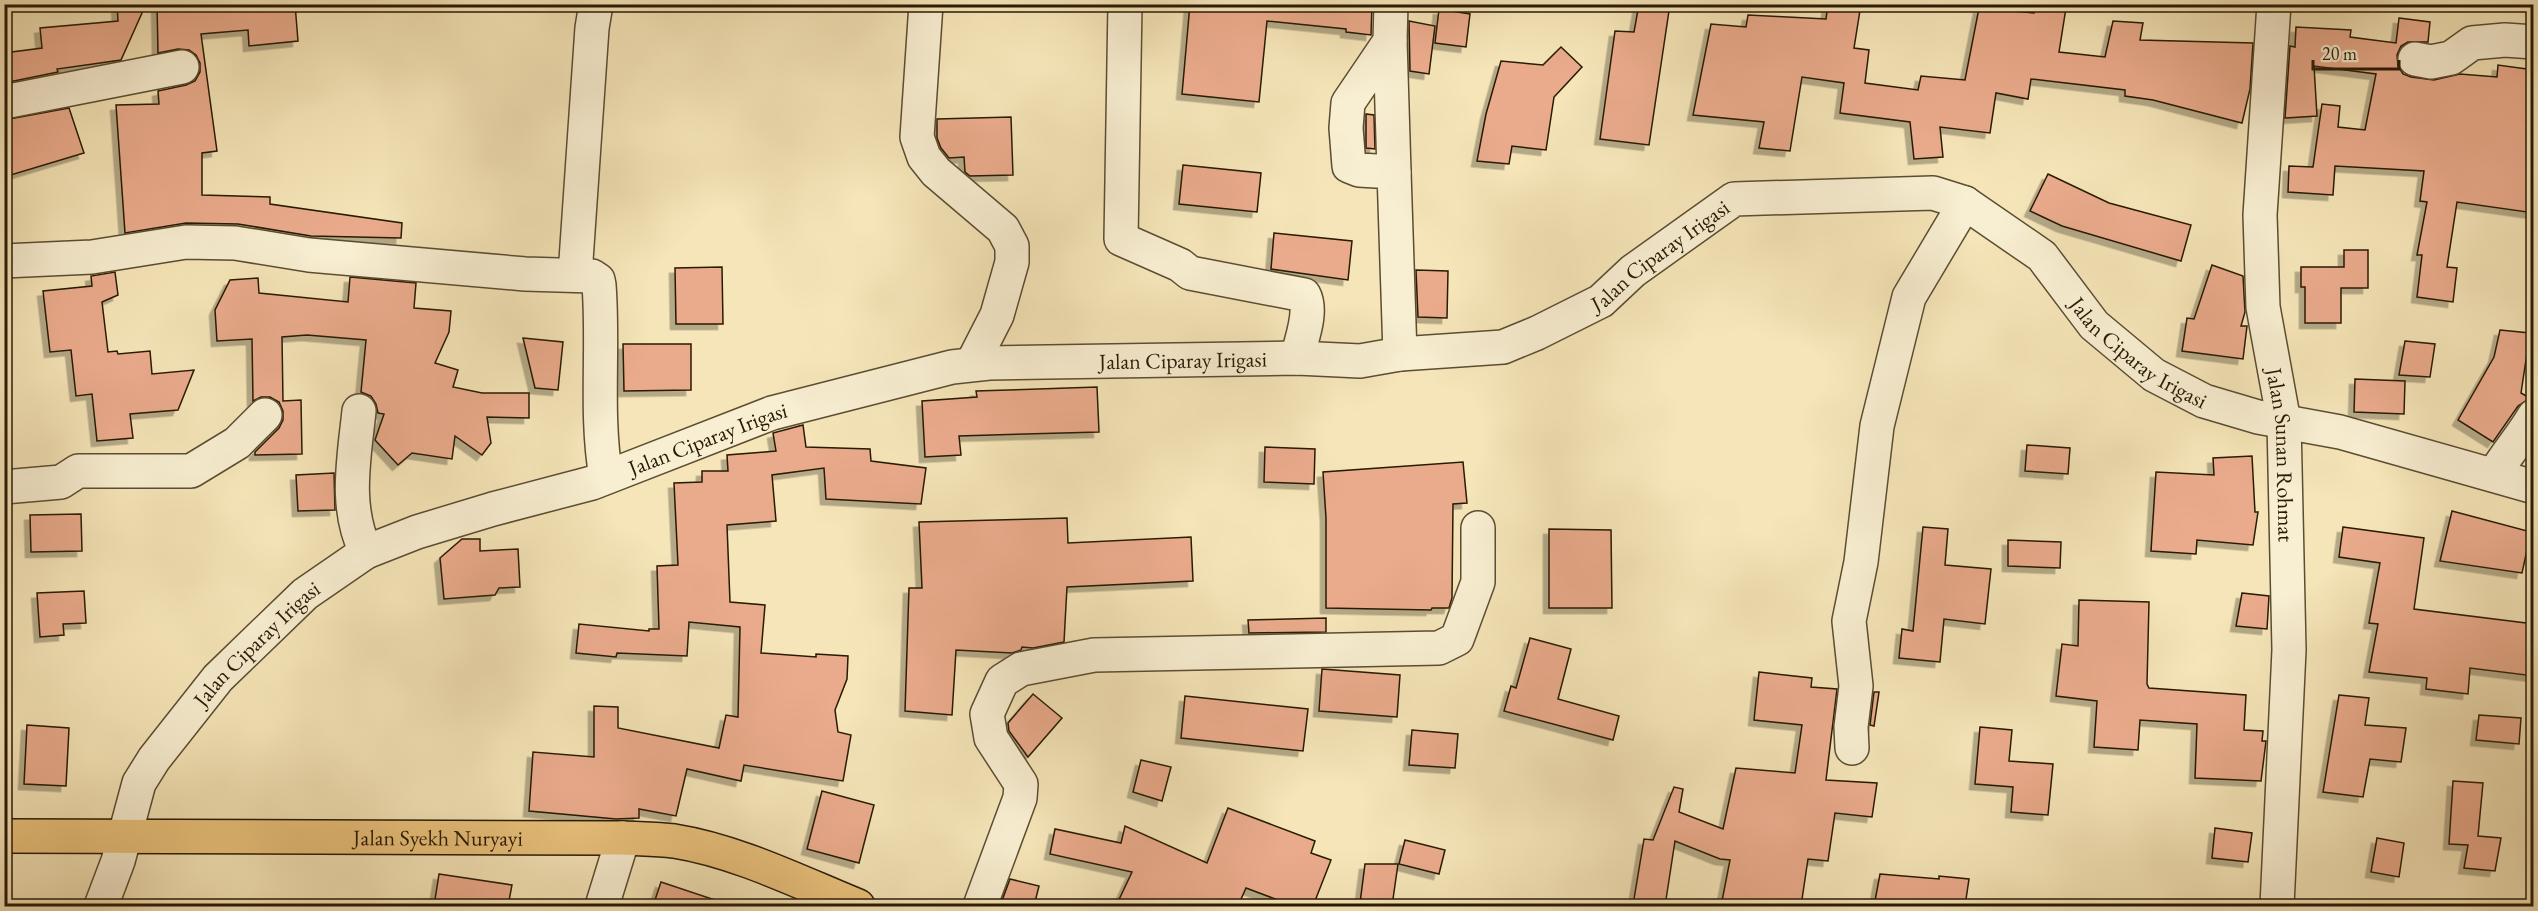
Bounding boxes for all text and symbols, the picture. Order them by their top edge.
scale bar [2313,33,2398,71]
text: 20 m [2322,42,2357,65]
street label: Jalan Ciparay Irigasi [1584,193,1735,320]
street label: Jalan Ciparay Irigasi [2062,290,2212,415]
street label: Jalan Ciparay Irigasi [1097,344,1267,376]
street label: Jalan Sunan Rohmat [2259,363,2301,542]
street label: Jalan Ciparay Irigasi [622,396,790,483]
street label: Jalan Ciparay Irigasi [186,574,326,714]
street label: Jalan Syekh Nuryayi [351,823,523,853]

